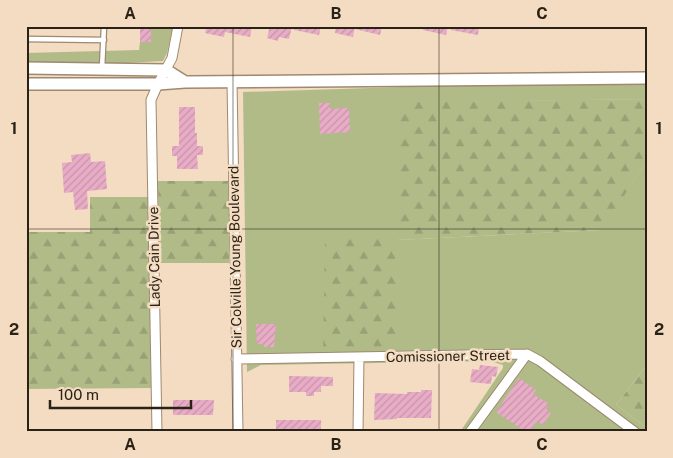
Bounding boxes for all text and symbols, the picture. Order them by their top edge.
text: A [124,4,136,23]
text: B [331,4,342,23]
text: C [536,4,548,23]
text: 1 [11,119,17,138]
text: 1 [656,119,662,138]
street label: Sir Colville Young Boulevard [225,166,245,348]
street label: Lady Cain Drive [145,206,163,307]
text: 2 [9,320,19,339]
text: 2 [654,320,664,339]
street label: Comissioner Street [386,347,510,365]
scale bar [50,378,191,410]
text: 100 m [58,386,99,403]
text: A [124,435,136,454]
text: B [331,435,342,454]
text: C [536,435,548,454]

